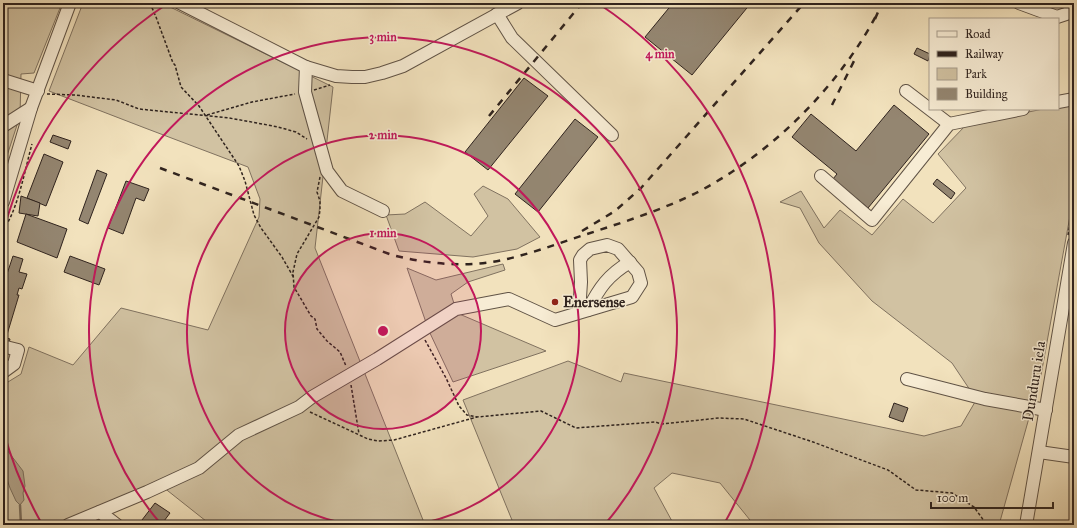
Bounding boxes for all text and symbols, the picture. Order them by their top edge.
legend [929,18,1059,110]
text: Road [965,27,991,41]
text: 3 min [369,30,397,45]
text: 4 min [645,47,675,62]
text: Railway [965,47,1004,61]
text: Park [965,67,987,81]
text: Building [965,87,1008,102]
text: 2 min [369,128,398,142]
text: 1 min [369,226,397,240]
place label: Enersense [563,293,626,311]
marker: Enersense [550,297,560,307]
centre of rings [376,324,390,338]
street label: Dunduru iela [1019,339,1049,422]
scale bar [931,484,1053,510]
text: 100 m [937,491,968,505]

